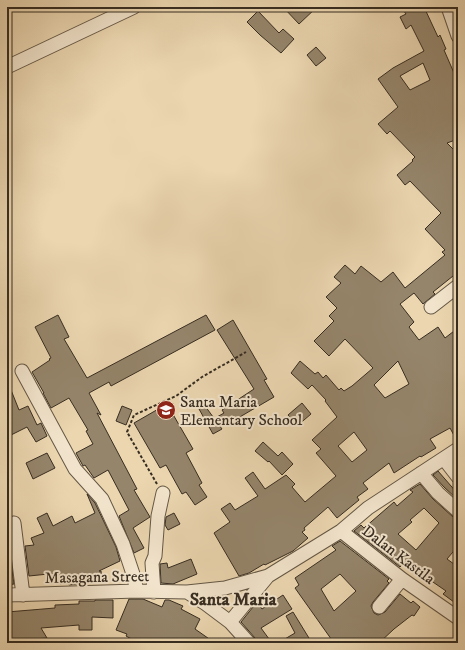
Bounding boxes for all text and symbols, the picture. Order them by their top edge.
place label: Santa Maria Elementary School [180,392,303,430]
school or university icon: Santa Maria Elementary School [155,399,177,421]
street label: Dalan Kastila [358,521,439,589]
street label: Masagana Street [45,566,149,588]
district label: Santa Maria [190,589,277,611]

